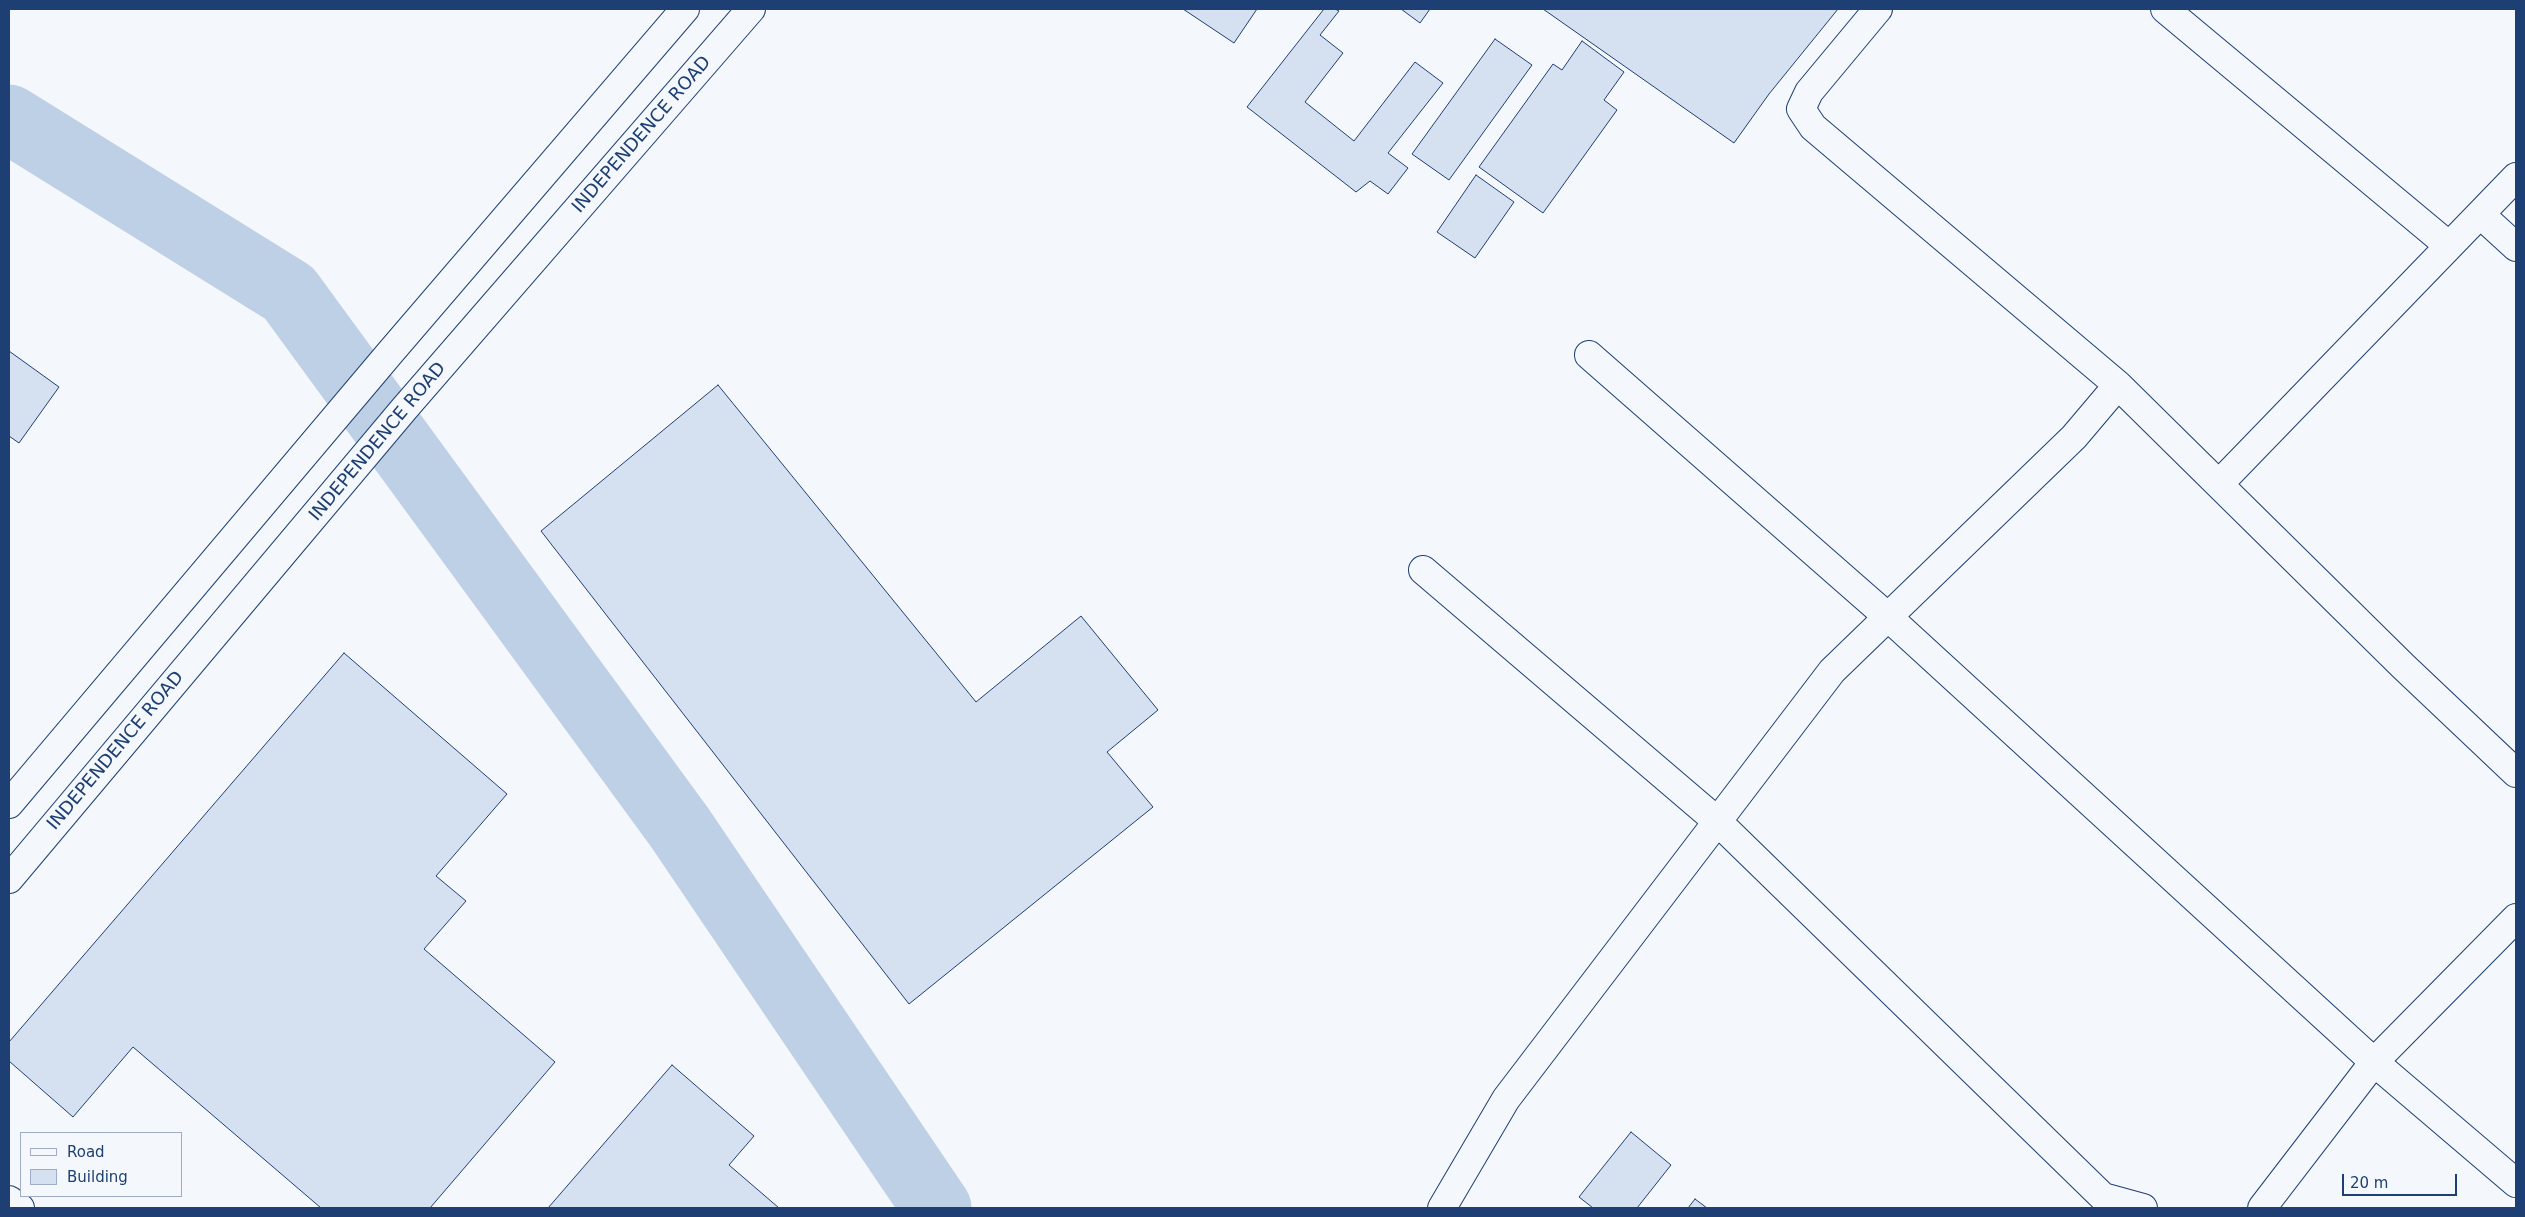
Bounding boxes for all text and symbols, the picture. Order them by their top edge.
street label: INDEPENDENCE ROAD [568,52,716,218]
street label: INDEPENDENCE ROAD [305,358,451,526]
street label: INDEPENDENCE ROAD [43,667,189,835]
legend [20,1132,182,1197]
text: Road [67,1143,105,1161]
scale bar [2345,1164,2460,1196]
text: Building [67,1168,128,1186]
text: 20 m [2350,1174,2388,1192]

